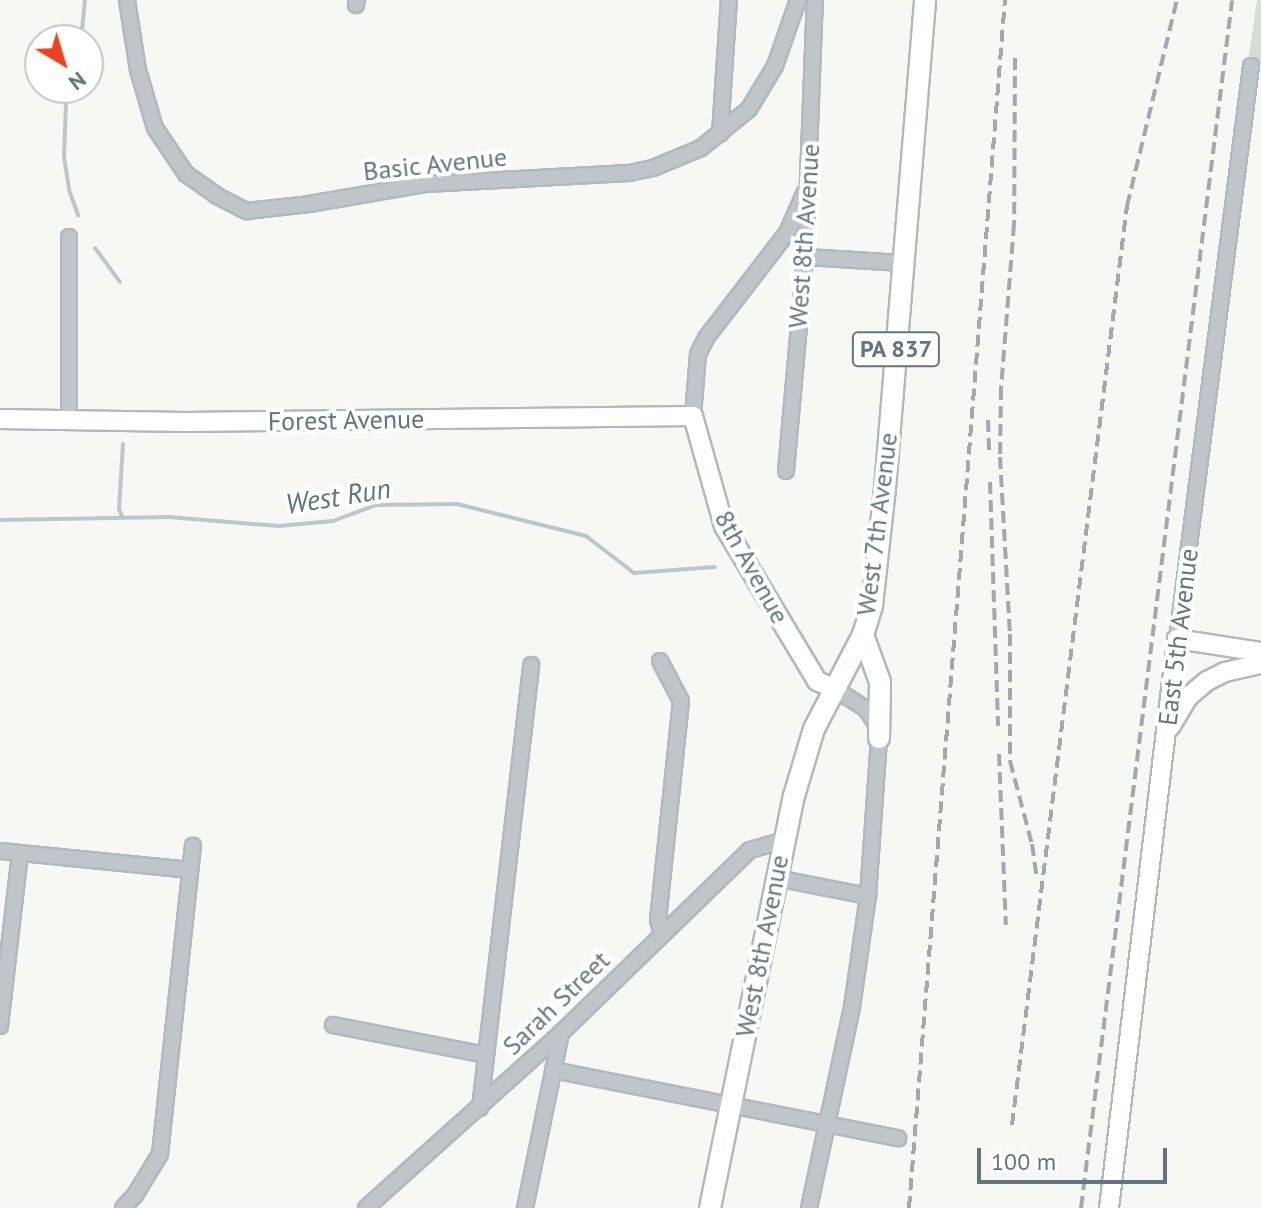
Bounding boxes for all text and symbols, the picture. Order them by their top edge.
north arrow [24,24,104,104]
text: N [63,66,92,97]
street label: Basic Avenue [361,141,509,187]
street label: West 8th Avenue [782,142,826,330]
road number: PA 837 [850,329,942,369]
street label: Forest Avenue [267,403,425,437]
street label: West 7th Avenue [850,430,904,618]
water label: West Run [283,471,393,521]
street label: 8th Avenue [708,505,796,629]
street label: East 5th Avenue [1152,546,1204,728]
street label: West 8th Avenue [729,852,795,1040]
street label: Sarah Street [496,945,616,1061]
scale bar [981,1132,1171,1182]
text: 100 m [991,1146,1056,1177]

